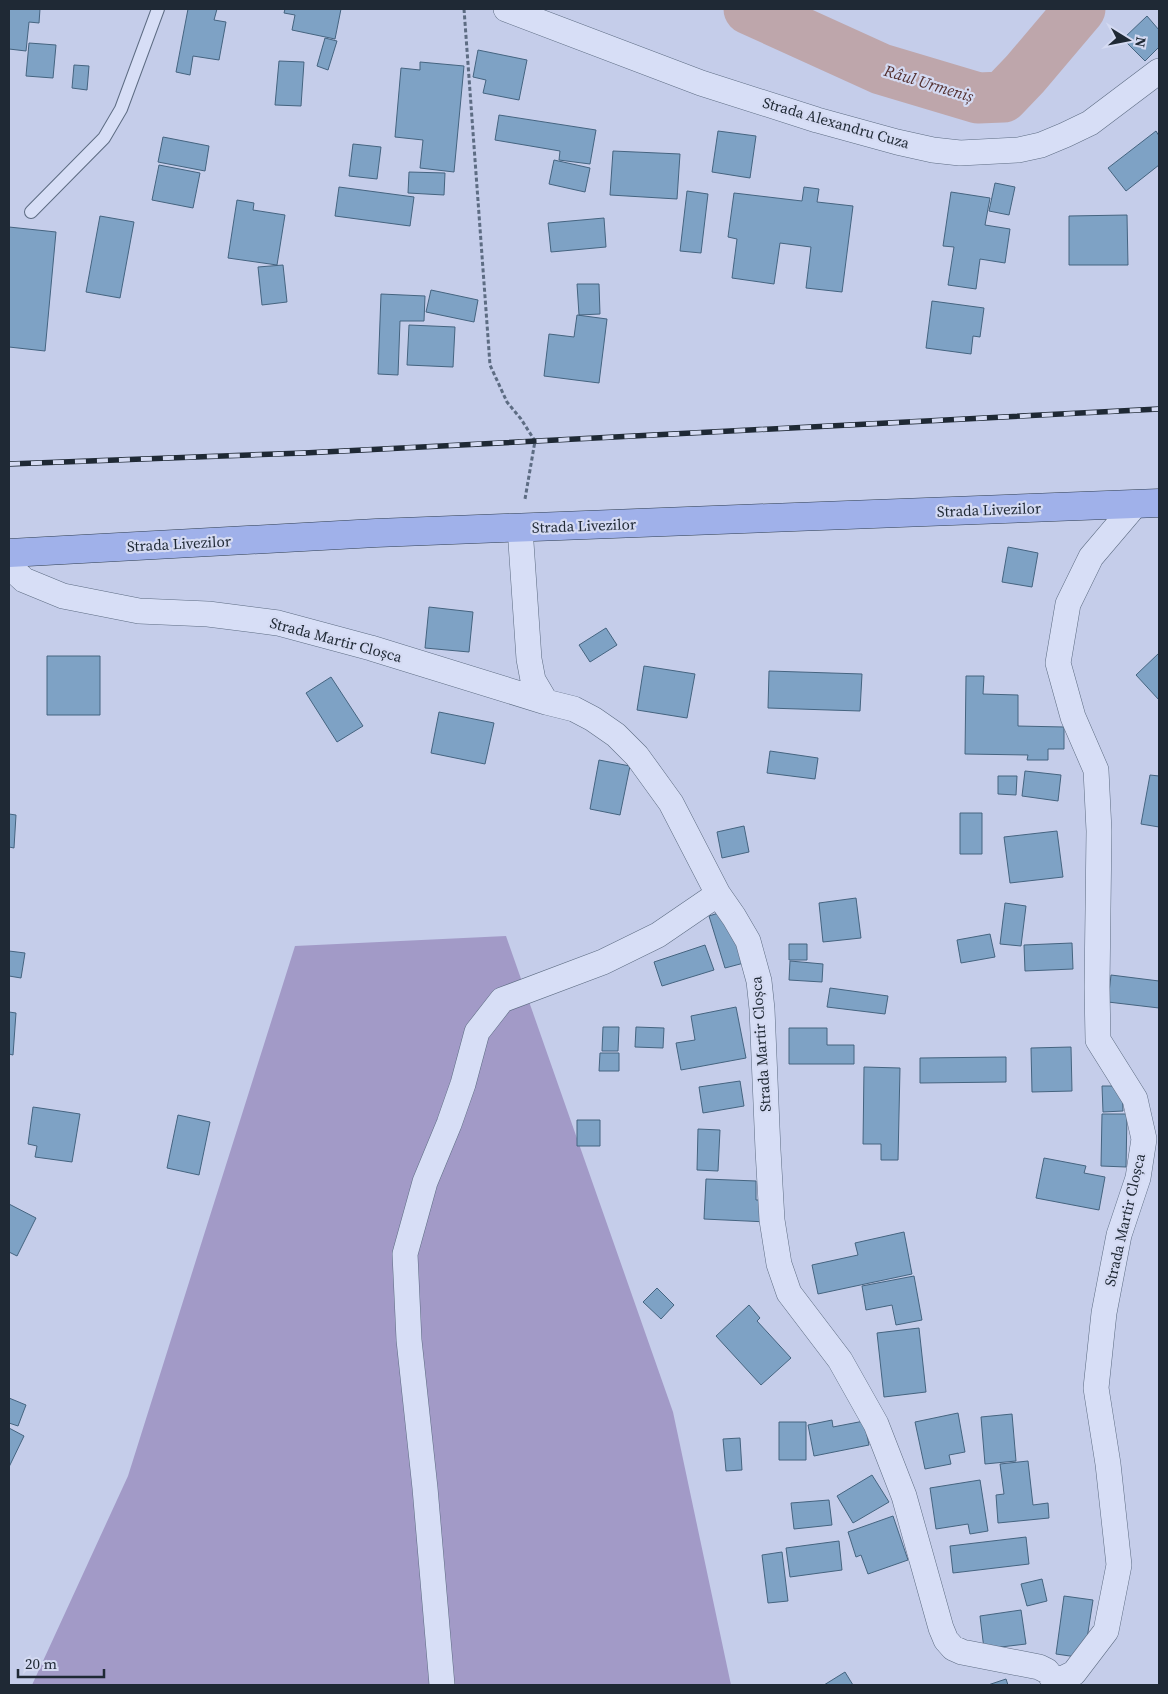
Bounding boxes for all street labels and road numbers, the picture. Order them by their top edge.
street label: Strada Alexandru Cuza [760,92,912,154]
street label: Strada Livezilor [937,497,1042,522]
street label: Strada Livezilor [532,513,637,538]
street label: Strada Livezilor [126,530,232,557]
street label: Strada Martir Cloșca [268,612,405,667]
street label: Strada Martir Cloșca [745,975,776,1113]
street label: Strada Martir Cloșca [1099,1151,1150,1288]

